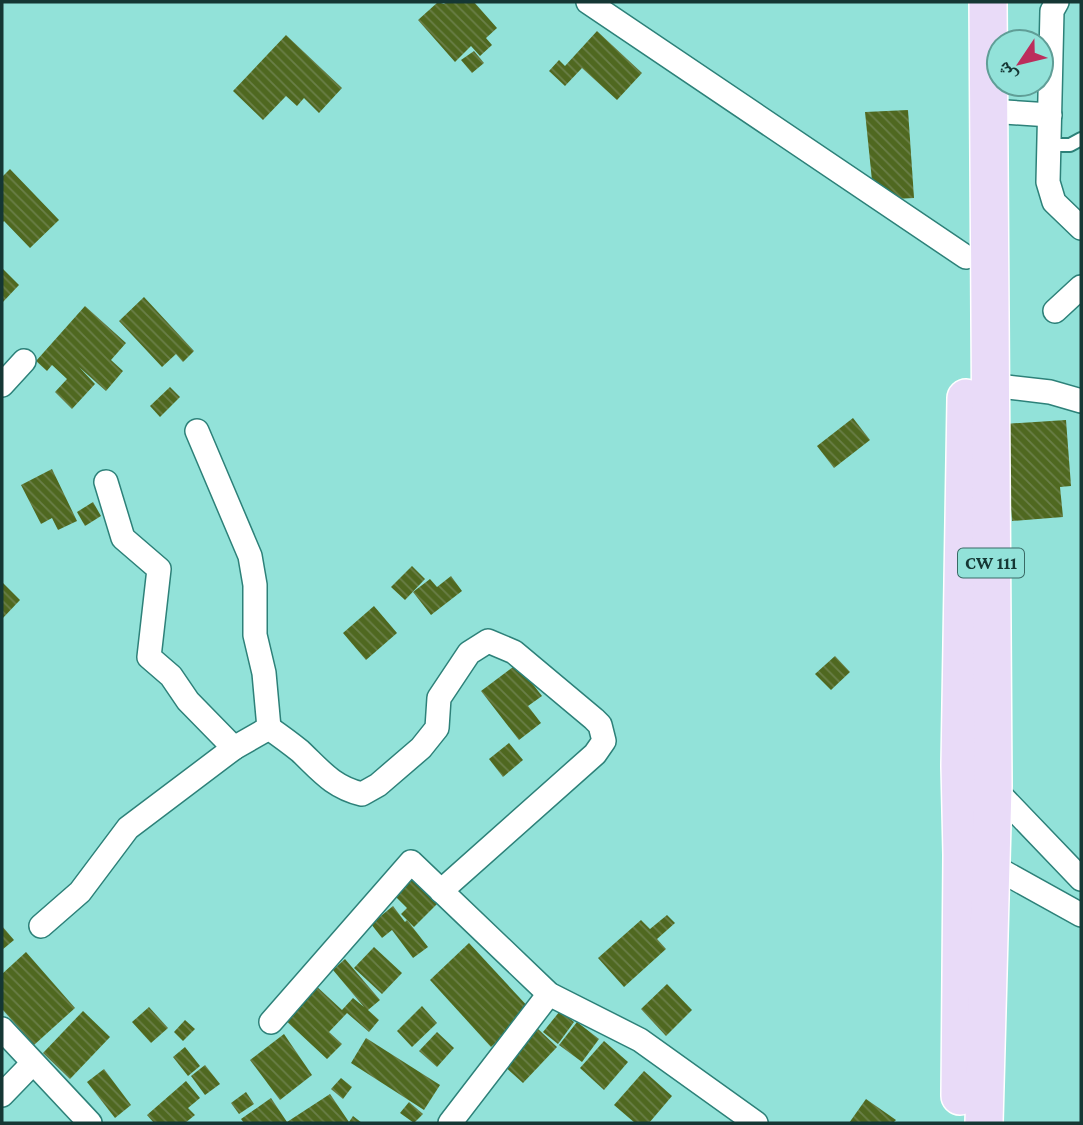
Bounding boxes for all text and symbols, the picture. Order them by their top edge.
north arrow [985,28,1055,98]
text: ش [992,58,1022,87]
road number: CW 111 [958,548,1024,578]

